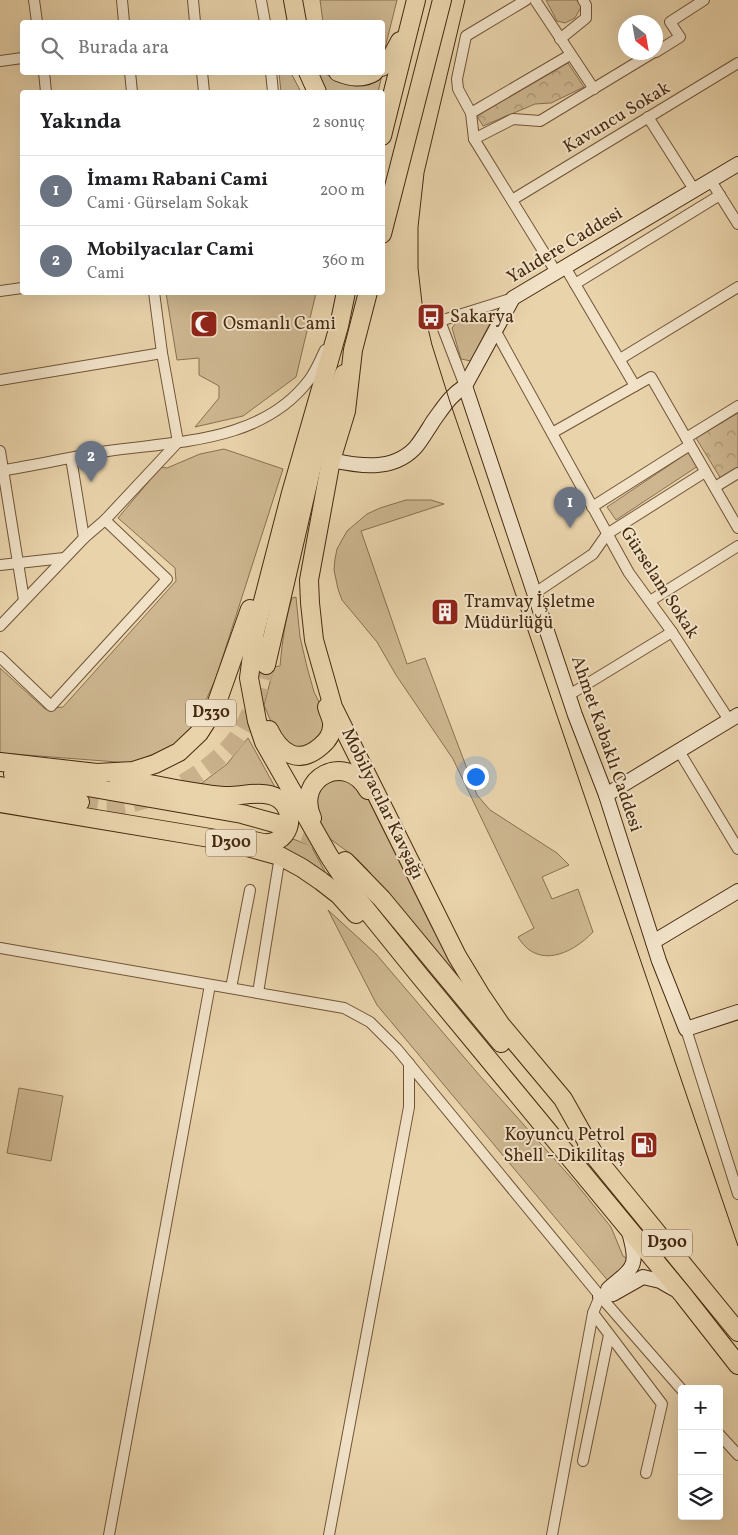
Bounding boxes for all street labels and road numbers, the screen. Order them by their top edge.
street label: Kavuncu Sokak [559,76,675,160]
street label: Yalıdere Caddesi [502,202,628,290]
street label: Gürselam Sokak [613,522,705,644]
street label: Ahmet Kabaklı Caddesi [564,653,648,835]
road number: D330 [186,700,236,726]
street label: Mobilyacılar Kavşağı [334,724,430,884]
road number: D300 [206,830,256,856]
road number: D300 [642,1230,692,1256]

